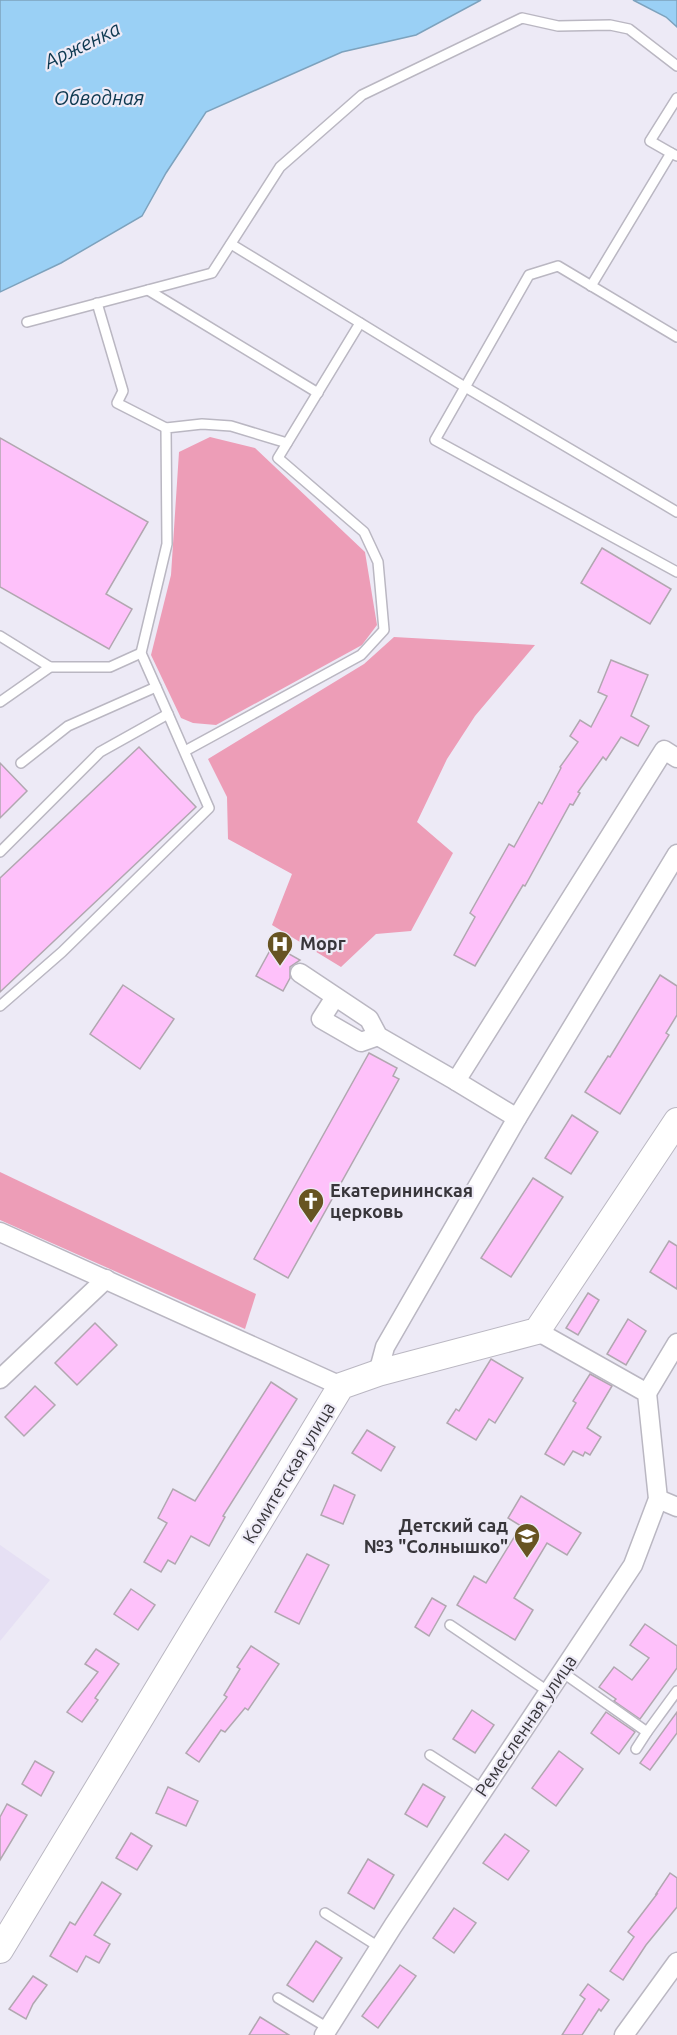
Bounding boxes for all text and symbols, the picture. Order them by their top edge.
water label: Арженка [39,16,124,73]
water label: Обводная [54,86,144,109]
hospital icon: Морг [265,929,295,967]
place label: Морг [300,933,346,953]
place label: Екатерининская церковь [330,1180,473,1221]
church icon: Екатерининская церковь [296,1186,326,1224]
street label: Комитетская улица [238,1398,338,1547]
place label: Детский сад №3 "Солнышко" [364,1515,508,1556]
school or university icon: Детский сад №3 "Солнышко" [512,1521,542,1559]
street label: Ремесленная улица [471,1651,580,1800]

